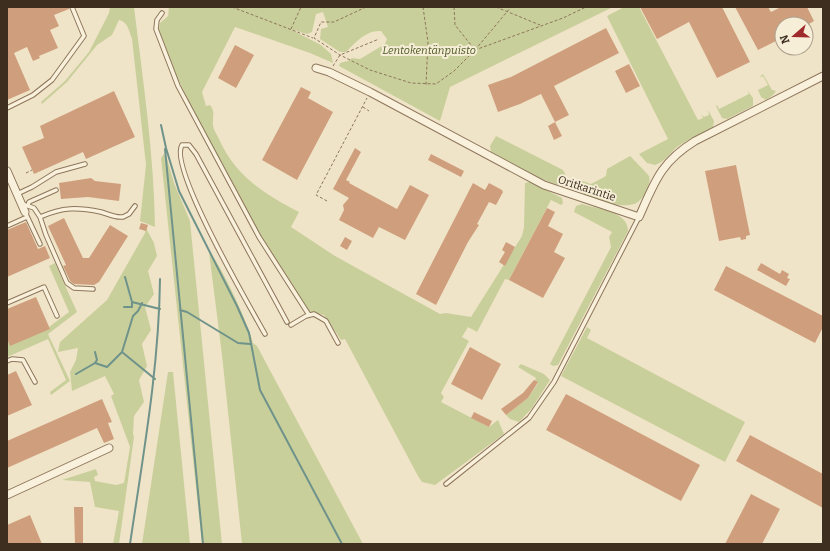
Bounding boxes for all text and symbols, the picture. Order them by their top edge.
north arrow [774,16,814,56]
text: N [777,33,793,45]
park label: Lentokentänpuisto [382,44,476,57]
street label: Oritkarintie [556,173,617,204]

